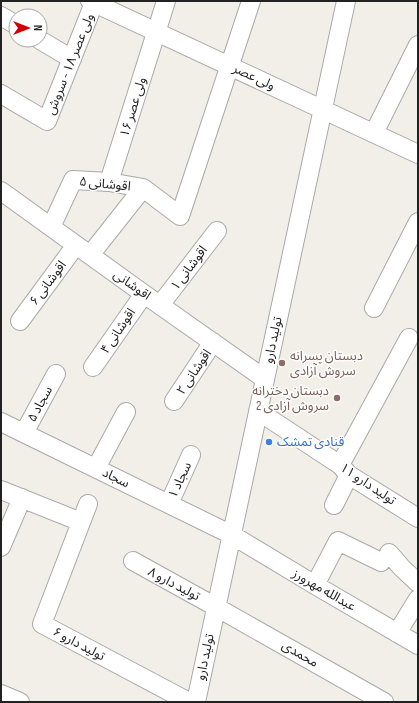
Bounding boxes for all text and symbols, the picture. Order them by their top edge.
north arrow [8,8,48,48]
street label: ولی عصر ۱۸ - سروش [42,11,98,117]
text: N [31,25,44,31]
street label: ولی عصر [229,60,278,94]
street label: ولی عصر ۱۶ [116,75,150,139]
street label: اقوشانی ۵ [79,173,131,195]
street label: اقوشانی ۱ [167,243,211,293]
street label: اقوشانی ۶ [26,258,70,308]
street label: اقوشانی [110,266,154,304]
street label: اقوشانی ۴ [97,305,139,357]
street label: تولید دارو [260,315,286,365]
street label: اقوشانی ۲ [173,346,215,398]
place label: دبستان پسرانه سروش آزادی [290,348,363,379]
marker: دبستان پسرانه سروش آزادی [277,358,287,368]
street label: سجاد ۵ [24,383,56,425]
place label: دبستان دخترانه سروش آزادی 2 [252,383,329,414]
marker: دبستان دخترانه سروش آزادی 2 [332,393,342,403]
place label: قنادی تمشک [277,434,345,450]
marker: قنادی تمشک [264,437,274,447]
street label: سجاد ۱ [165,459,195,501]
street label: تولید دارو ۱۱ [337,459,399,509]
street label: سجاد [100,465,132,491]
street label: تولید دارو ۸ [145,564,203,604]
street label: عبدالله مهرورز [289,565,359,615]
street label: تولید دارو ۶ [50,624,108,664]
street label: تولید دارو [192,632,218,682]
street label: محمدی [279,637,321,671]

